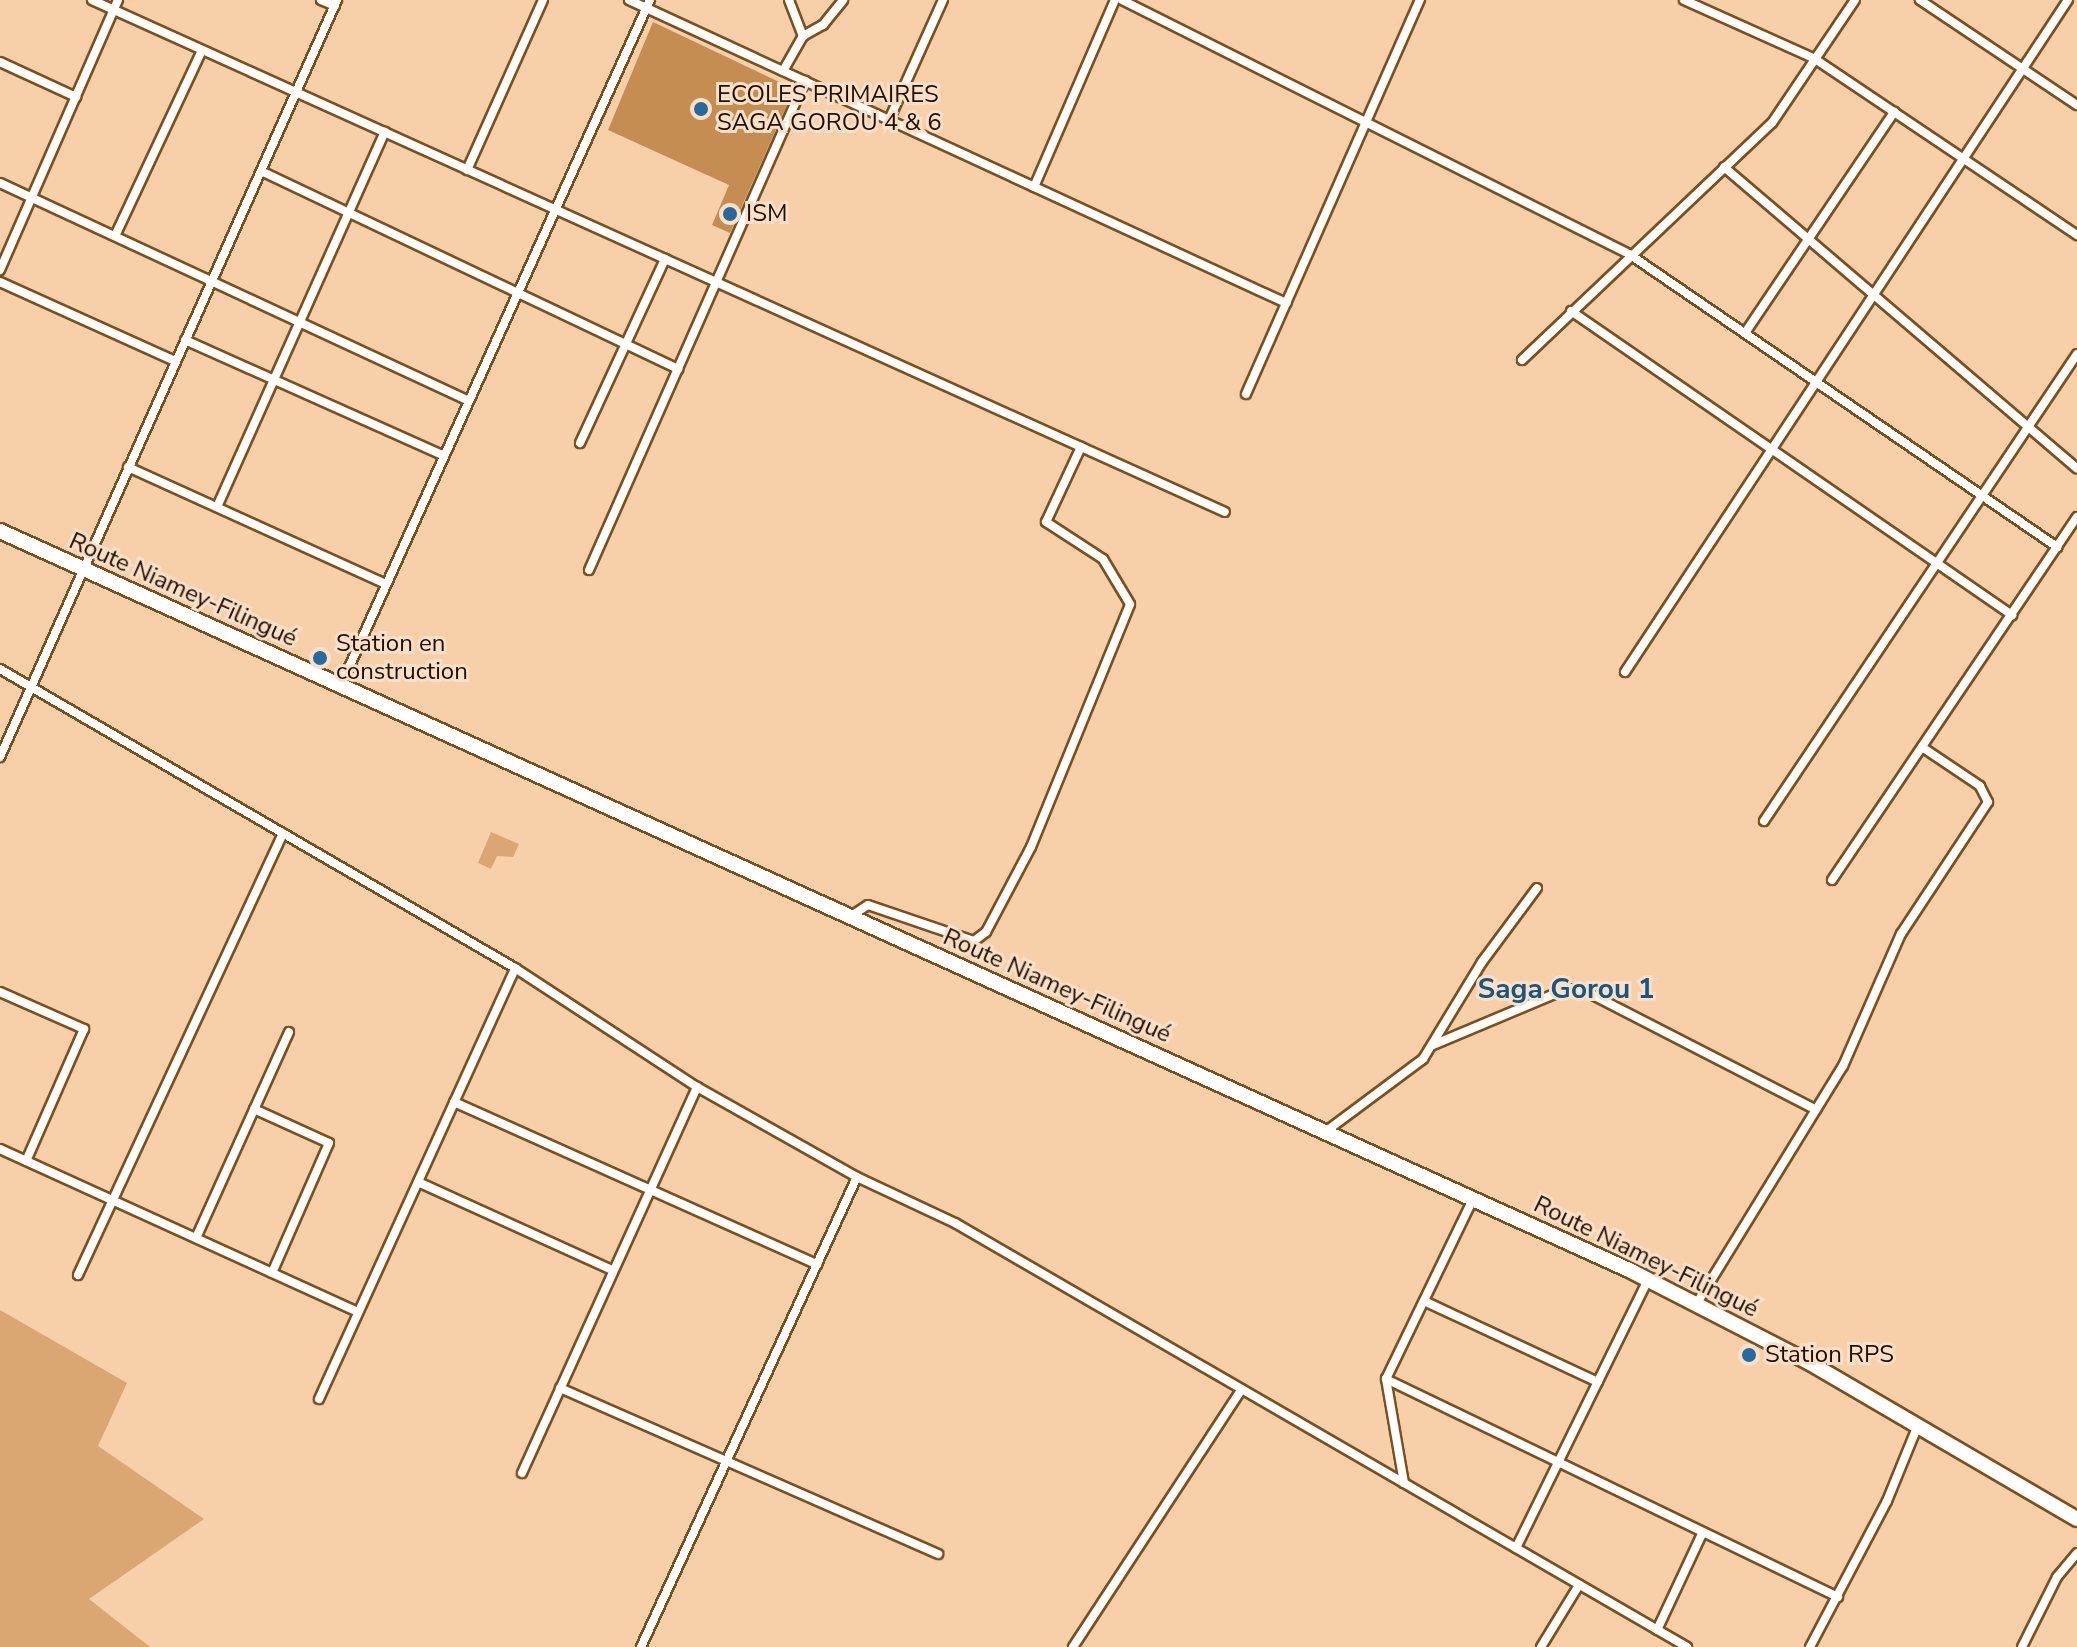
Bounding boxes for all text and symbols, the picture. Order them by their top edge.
place label: ECOLES PRIMAIRES SAGA GOROU 4 & 6 [717,81,942,137]
marker: ECOLES PRIMAIRES SAGA GOROU 4 & 6 [692,100,710,118]
place label: ISM [746,200,787,228]
marker: ISM [721,205,739,223]
street label: Route Niamey-Filingué [65,527,301,653]
place label: Station en construction [336,630,468,686]
marker: Station en construction [311,649,329,667]
street label: Route Niamey-Filingué [939,923,1175,1049]
district label: Saga Gorou 1 [1478,972,1654,1006]
street label: Route Niamey-Filingué [1529,1190,1763,1324]
place label: Station RPS [1765,1341,1894,1369]
marker: Station RPS [1740,1346,1758,1364]

